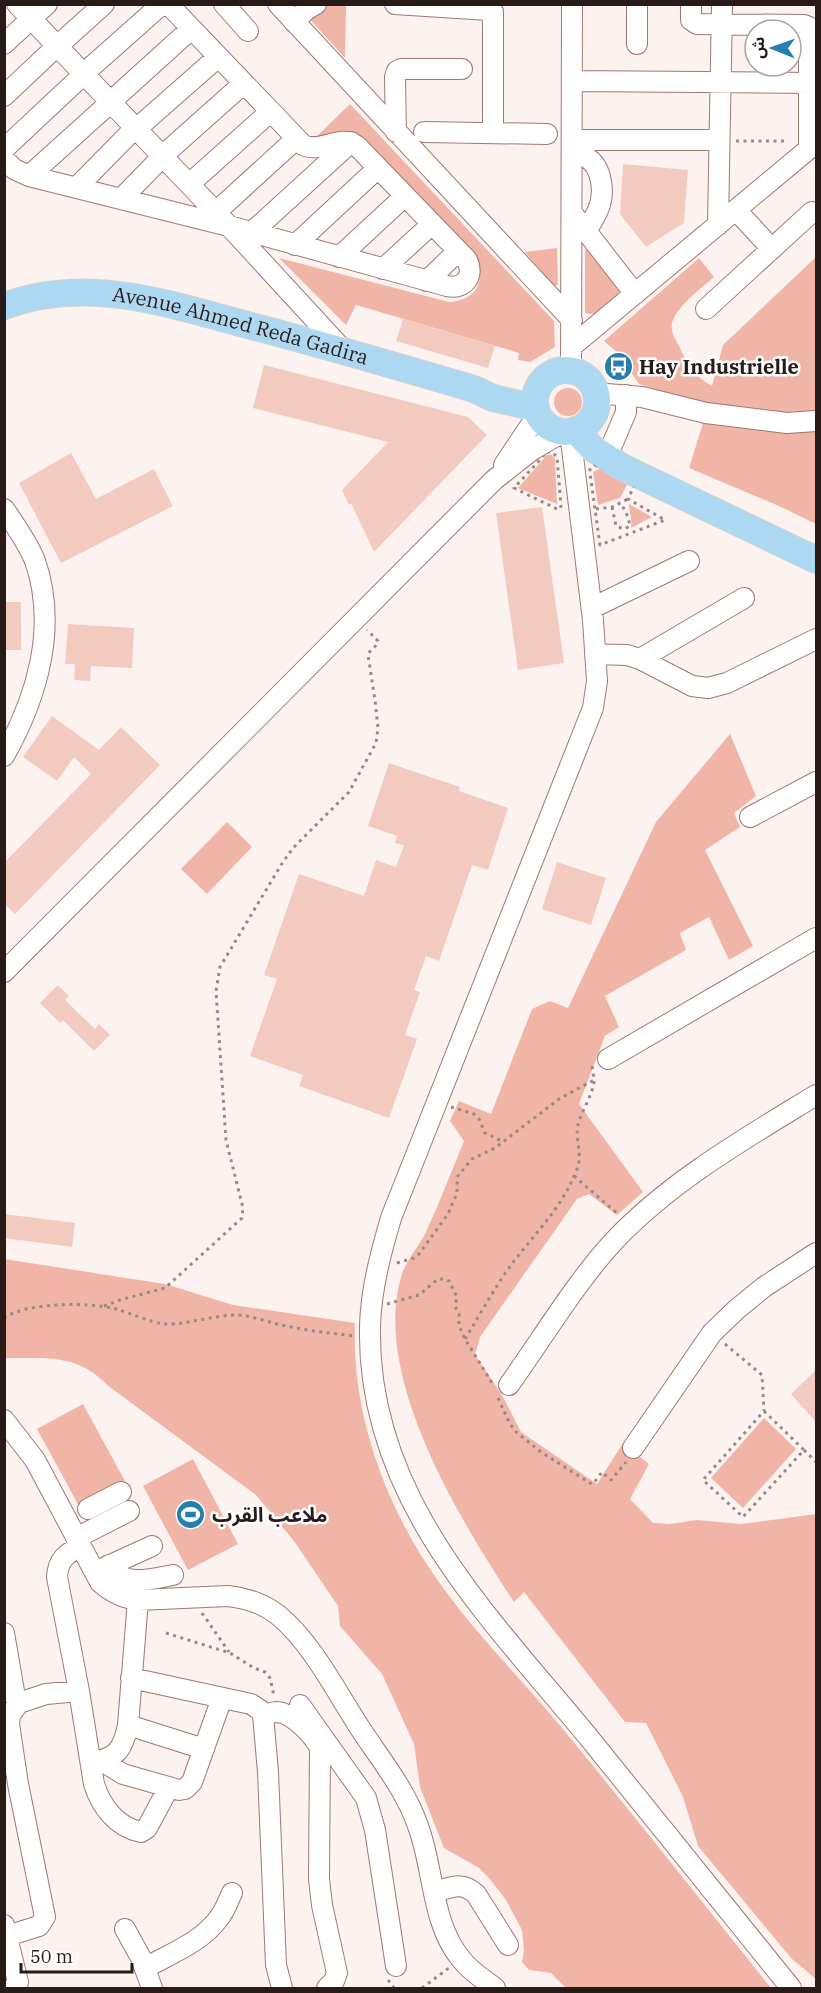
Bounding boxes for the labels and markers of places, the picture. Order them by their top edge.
bus stop icon: Hay Industrielle [602,351,634,383]
place label: Hay Industrielle [639,353,799,380]
sports icon: ملاعب القرب [175,1499,207,1531]
place label: ملاعب القرب [212,1501,327,1528]

